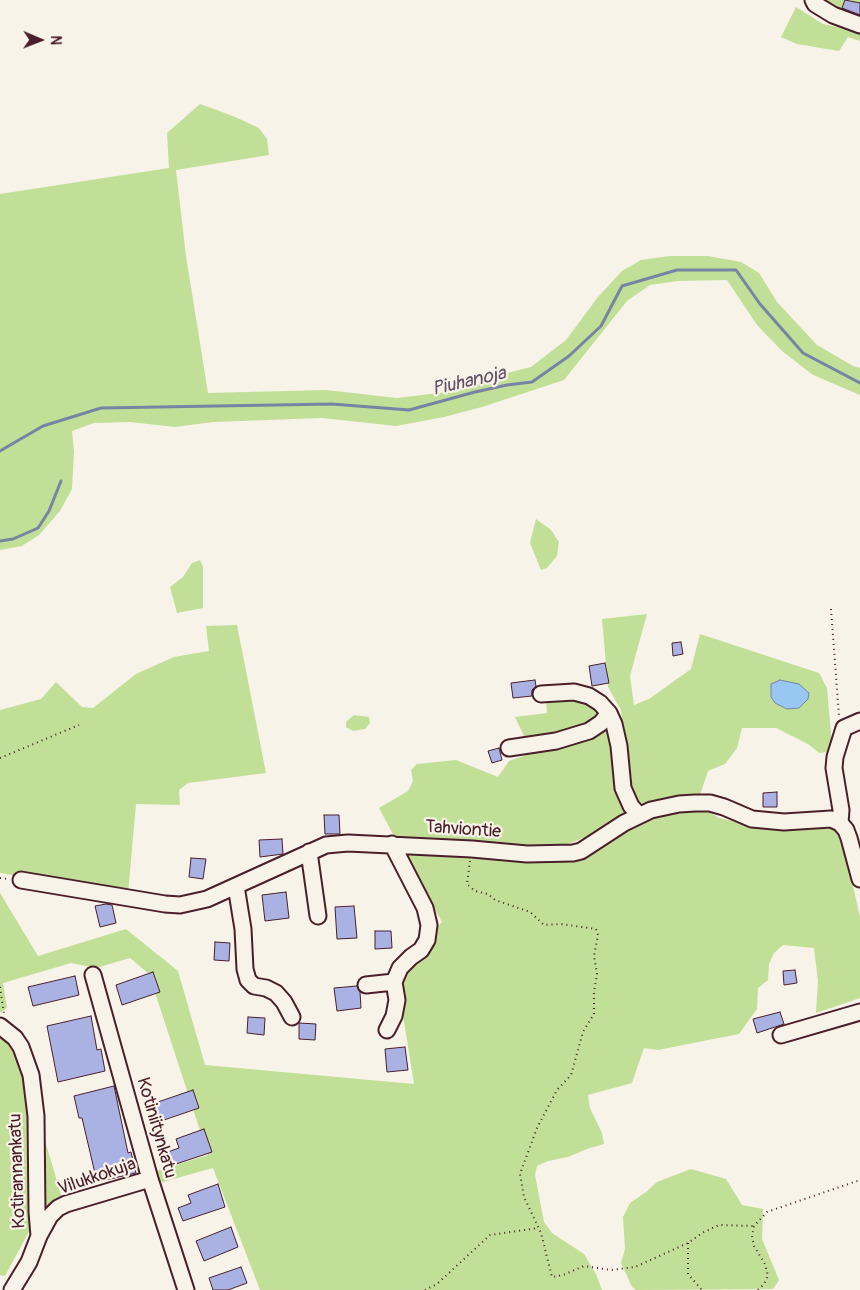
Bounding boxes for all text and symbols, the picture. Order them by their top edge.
north arrow [15,15,65,65]
text: N [47,35,64,45]
water label: Piuhanoja [430,362,508,402]
street label: Tahviontie [424,817,502,843]
street label: Kotiniitynkatu [131,1075,181,1181]
street label: Kotirannankatu [5,1113,31,1229]
street label: Vilukkokuja [55,1154,139,1200]

